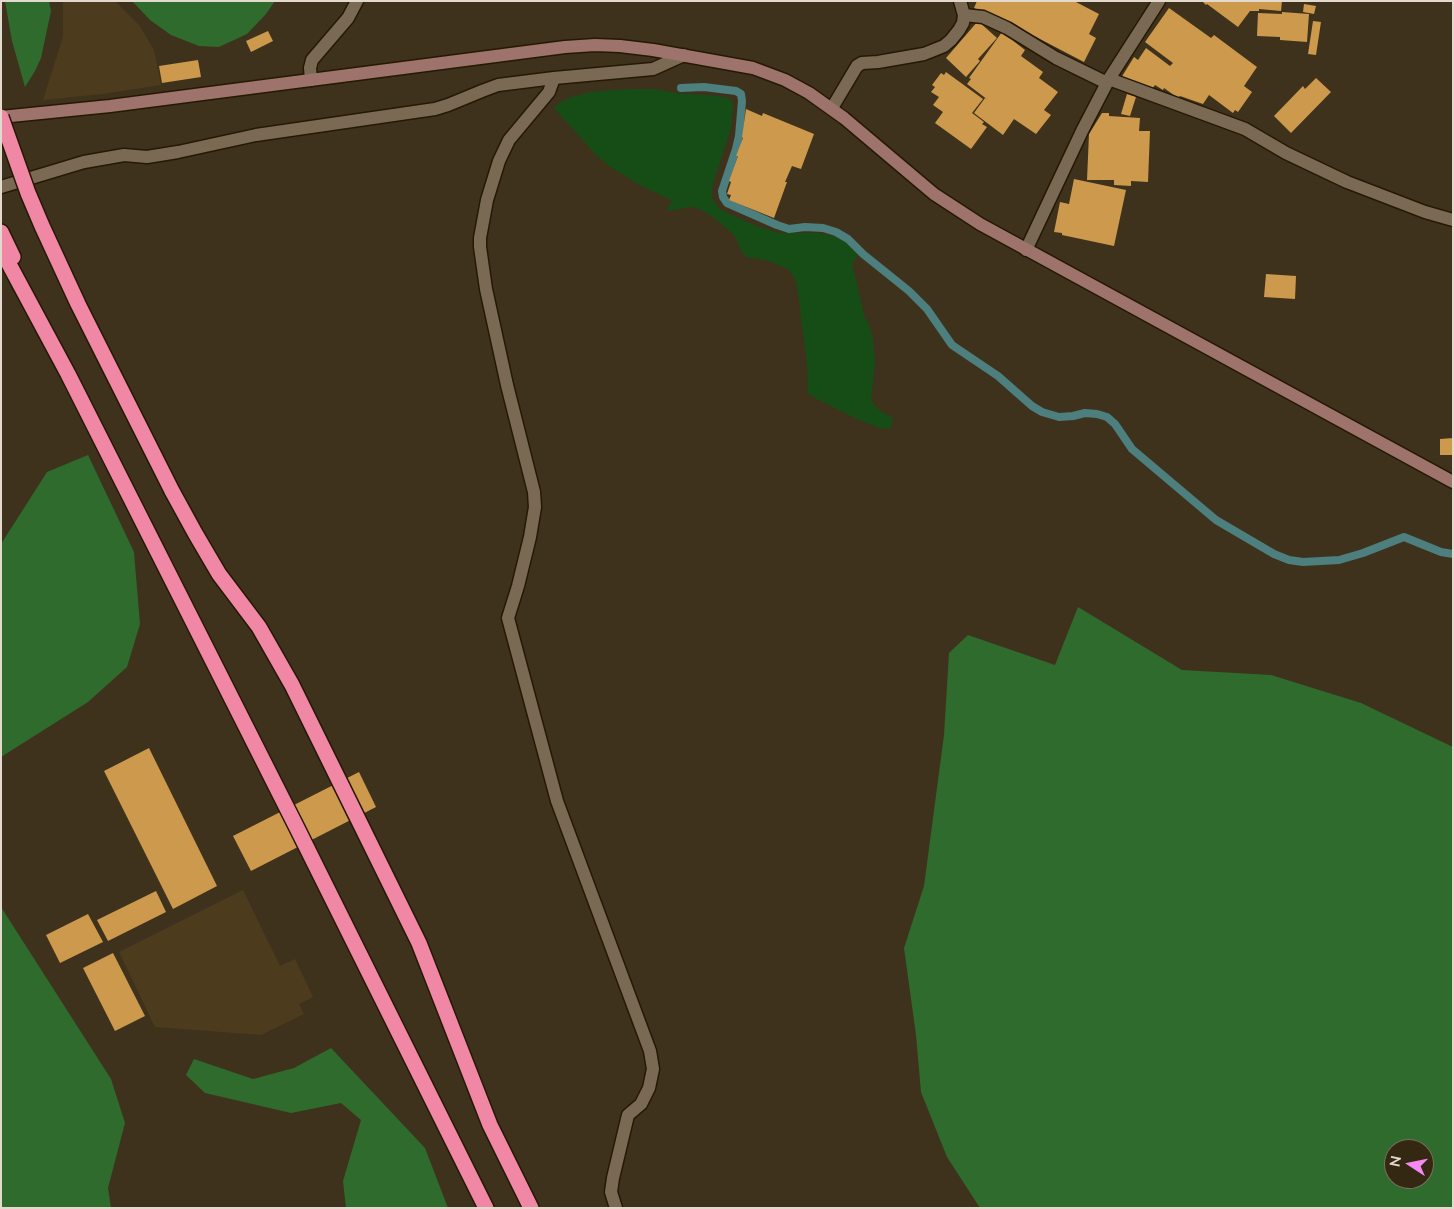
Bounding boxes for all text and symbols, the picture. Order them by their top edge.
north arrow [1384,1139,1434,1189]
text: N [1385,1154,1404,1168]

